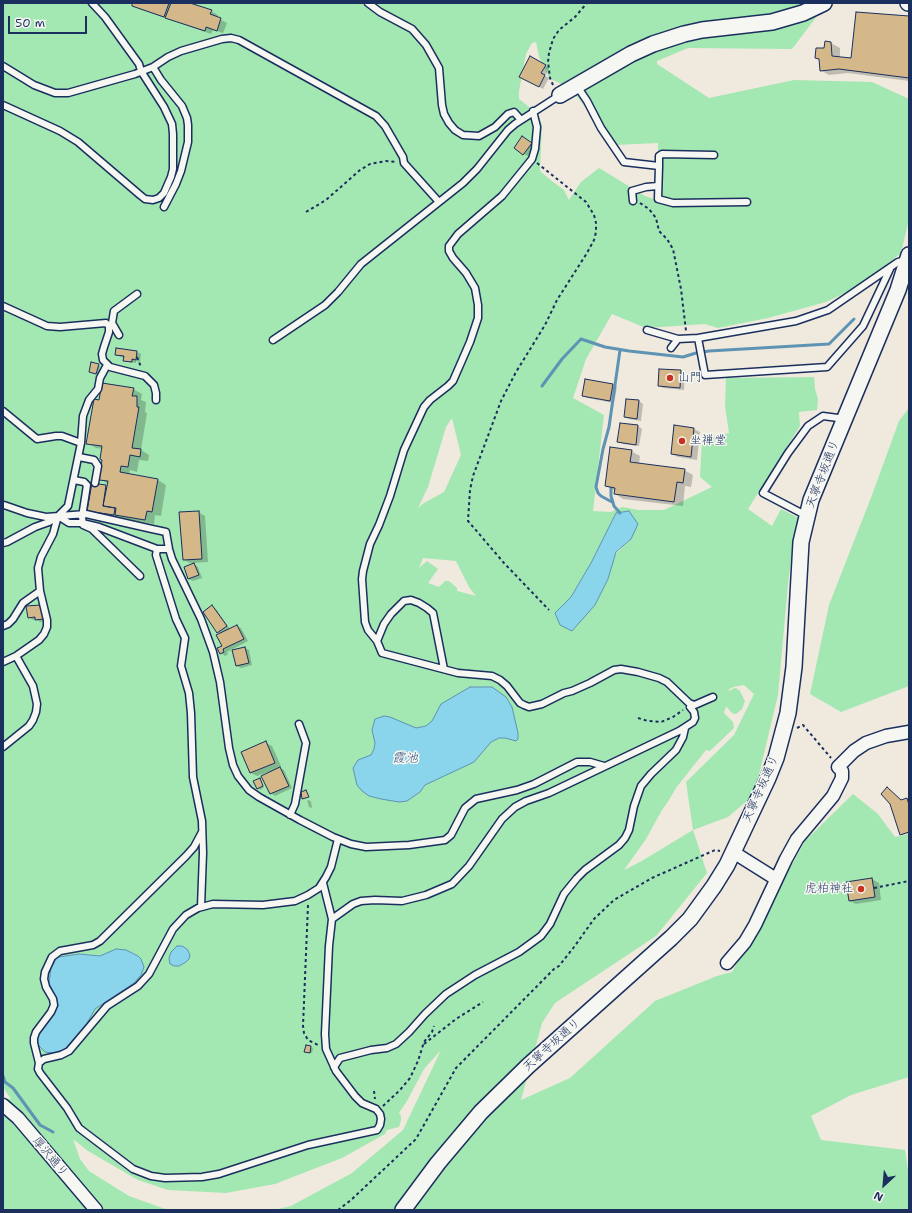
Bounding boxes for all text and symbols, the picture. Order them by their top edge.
scale bar [10,8,89,34]
text: 50 m [15,15,45,31]
place label: 山門 [678,371,702,385]
marker: 山門 [665,373,675,383]
place label: 坐禅堂 [690,434,726,448]
marker: 坐禅堂 [677,436,687,446]
street label: 天寧寺坂通り [803,438,843,510]
water label: 霞池 [392,751,418,767]
street label: 天寧寺坂通り [740,753,782,825]
place label: 虎柏神社 [805,882,853,896]
marker: 虎柏神社 [856,884,866,894]
street label: 天寧寺坂通り [520,1016,584,1074]
street label: 厚沢通り [29,1134,71,1180]
north arrow [864,1165,904,1205]
text: N [871,1188,886,1205]

